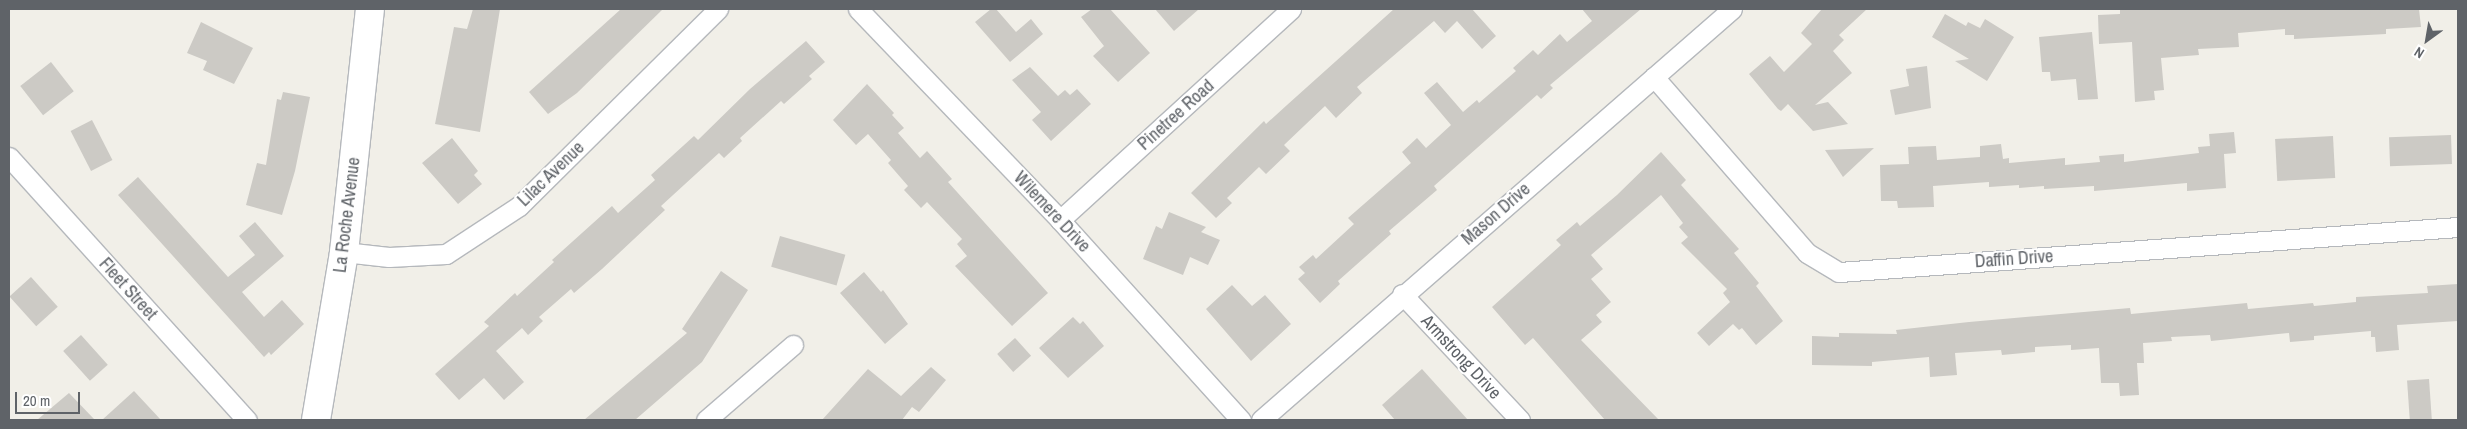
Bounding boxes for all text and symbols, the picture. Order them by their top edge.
north arrow [2402,15,2452,65]
text: N [2411,43,2427,63]
street label: Pinetree Road [1133,75,1219,155]
street label: Lilac Avenue [513,137,589,211]
street label: La Roche Avenue [329,156,365,274]
street label: Wilemere Drive [1009,167,1095,257]
street label: Mason Drive [1457,178,1535,250]
street label: Daffin Drive [1974,245,2054,273]
street label: Fleet Street [94,253,162,325]
street label: Armstrong Drive [1416,310,1506,404]
scale bar [18,382,82,414]
text: 20 m [23,390,50,411]

